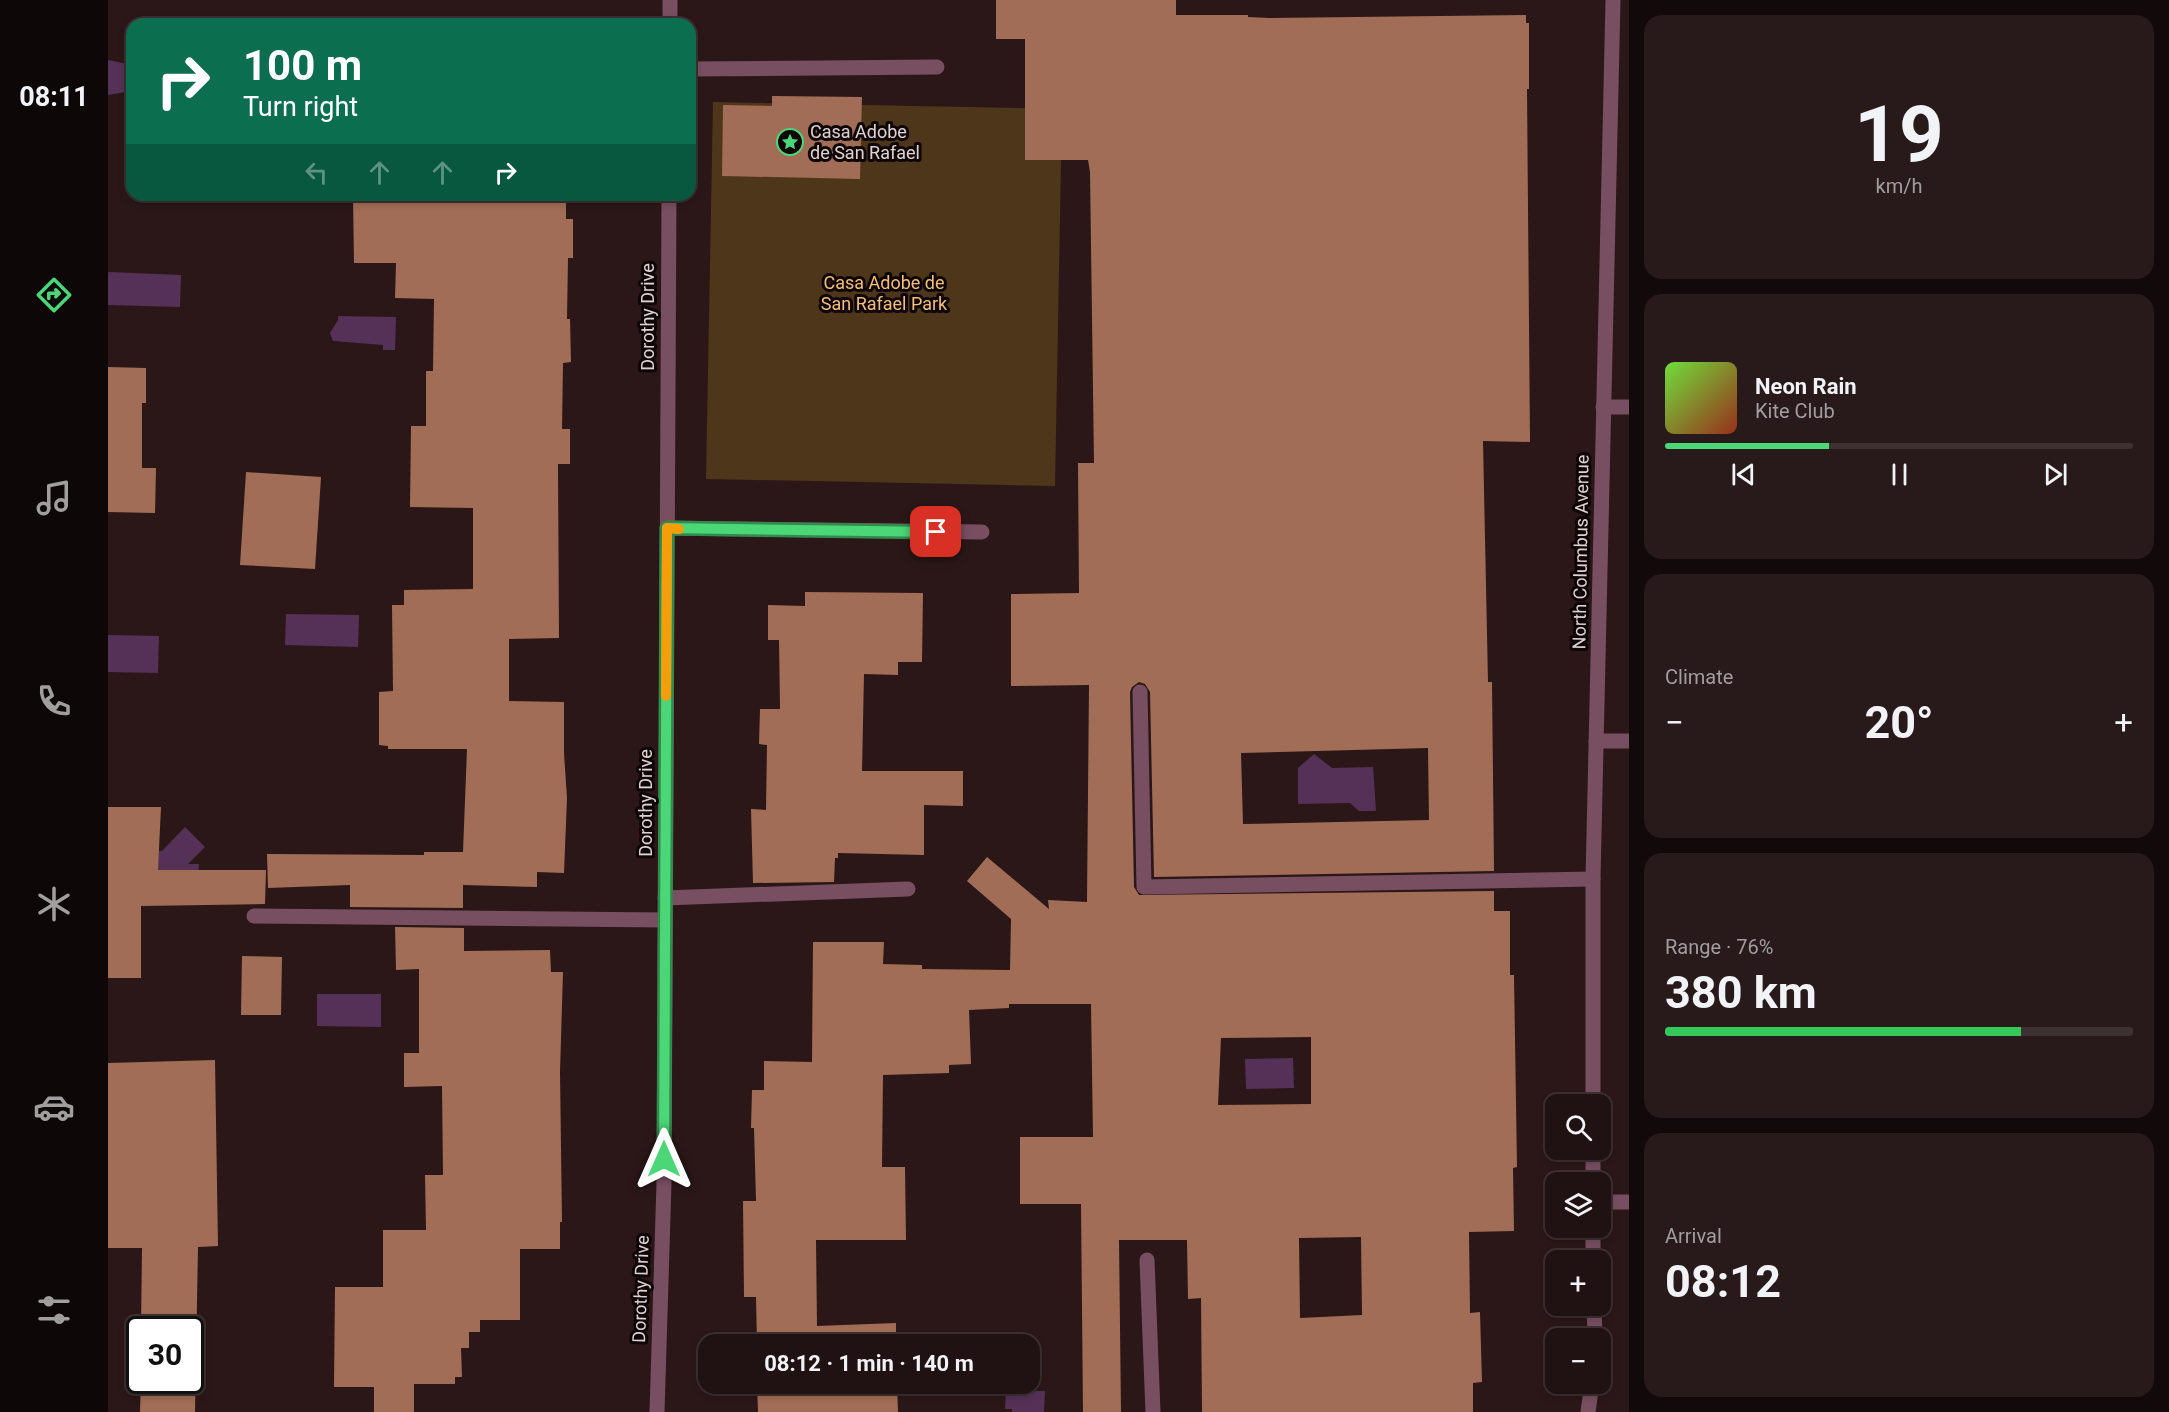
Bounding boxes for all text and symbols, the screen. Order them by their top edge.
text: 100 m [243,41,362,90]
icon: right [144,42,222,120]
text: 08:11 [19,81,89,113]
text: 19 [1854,89,1944,180]
text: Turn right [243,91,358,123]
place label: Casa Adobe de San Rafael [810,121,920,163]
place icon: Casa Adobe de San Rafael [775,127,805,157]
icon: left [300,156,333,189]
icon: ahead [363,156,396,189]
icon: ahead [426,156,459,189]
icon: right [489,156,522,189]
text: km/h [1876,174,1922,198]
street label: Dorothy Drive [637,263,658,371]
park label: Casa Adobe de San Rafael Park [821,272,948,314]
icon: directions [33,274,75,316]
text: Neon Rain [1755,374,1857,399]
text: Kite Club [1755,399,1835,423]
street label: North Columbus Avenue [1568,455,1593,649]
icon: previous [1727,458,1760,491]
icon: pause [1883,458,1916,491]
icon: next [2039,458,2072,491]
icon: music [33,477,75,519]
pin [910,506,961,557]
icon: arrive [919,515,952,548]
text: Climate [1665,665,1733,689]
icon: phone [33,680,75,722]
text: 20° [1864,696,1934,749]
text: − [1665,703,1684,742]
text: + [2114,703,2133,742]
street label: Dorothy Drive [635,749,656,857]
icon: climate [33,883,75,925]
text: Range · 76% [1665,935,1773,959]
text: 380 km [1665,966,1817,1019]
icon: car [33,1086,75,1128]
map controls [1545,1094,1611,1394]
button: search [1545,1094,1611,1160]
position arrow [632,1127,696,1191]
button: layers [1545,1172,1611,1238]
text: Arrival [1665,1224,1722,1248]
street label: Dorothy Drive [628,1235,653,1343]
button: + [1545,1250,1611,1316]
text: 08:12 [1665,1255,1781,1308]
icon: filters [33,1289,75,1331]
speed limit sign: 30 [126,1316,204,1394]
button: − [1545,1328,1611,1394]
text: 08:12 · 1 min · 140 m [764,1351,974,1376]

